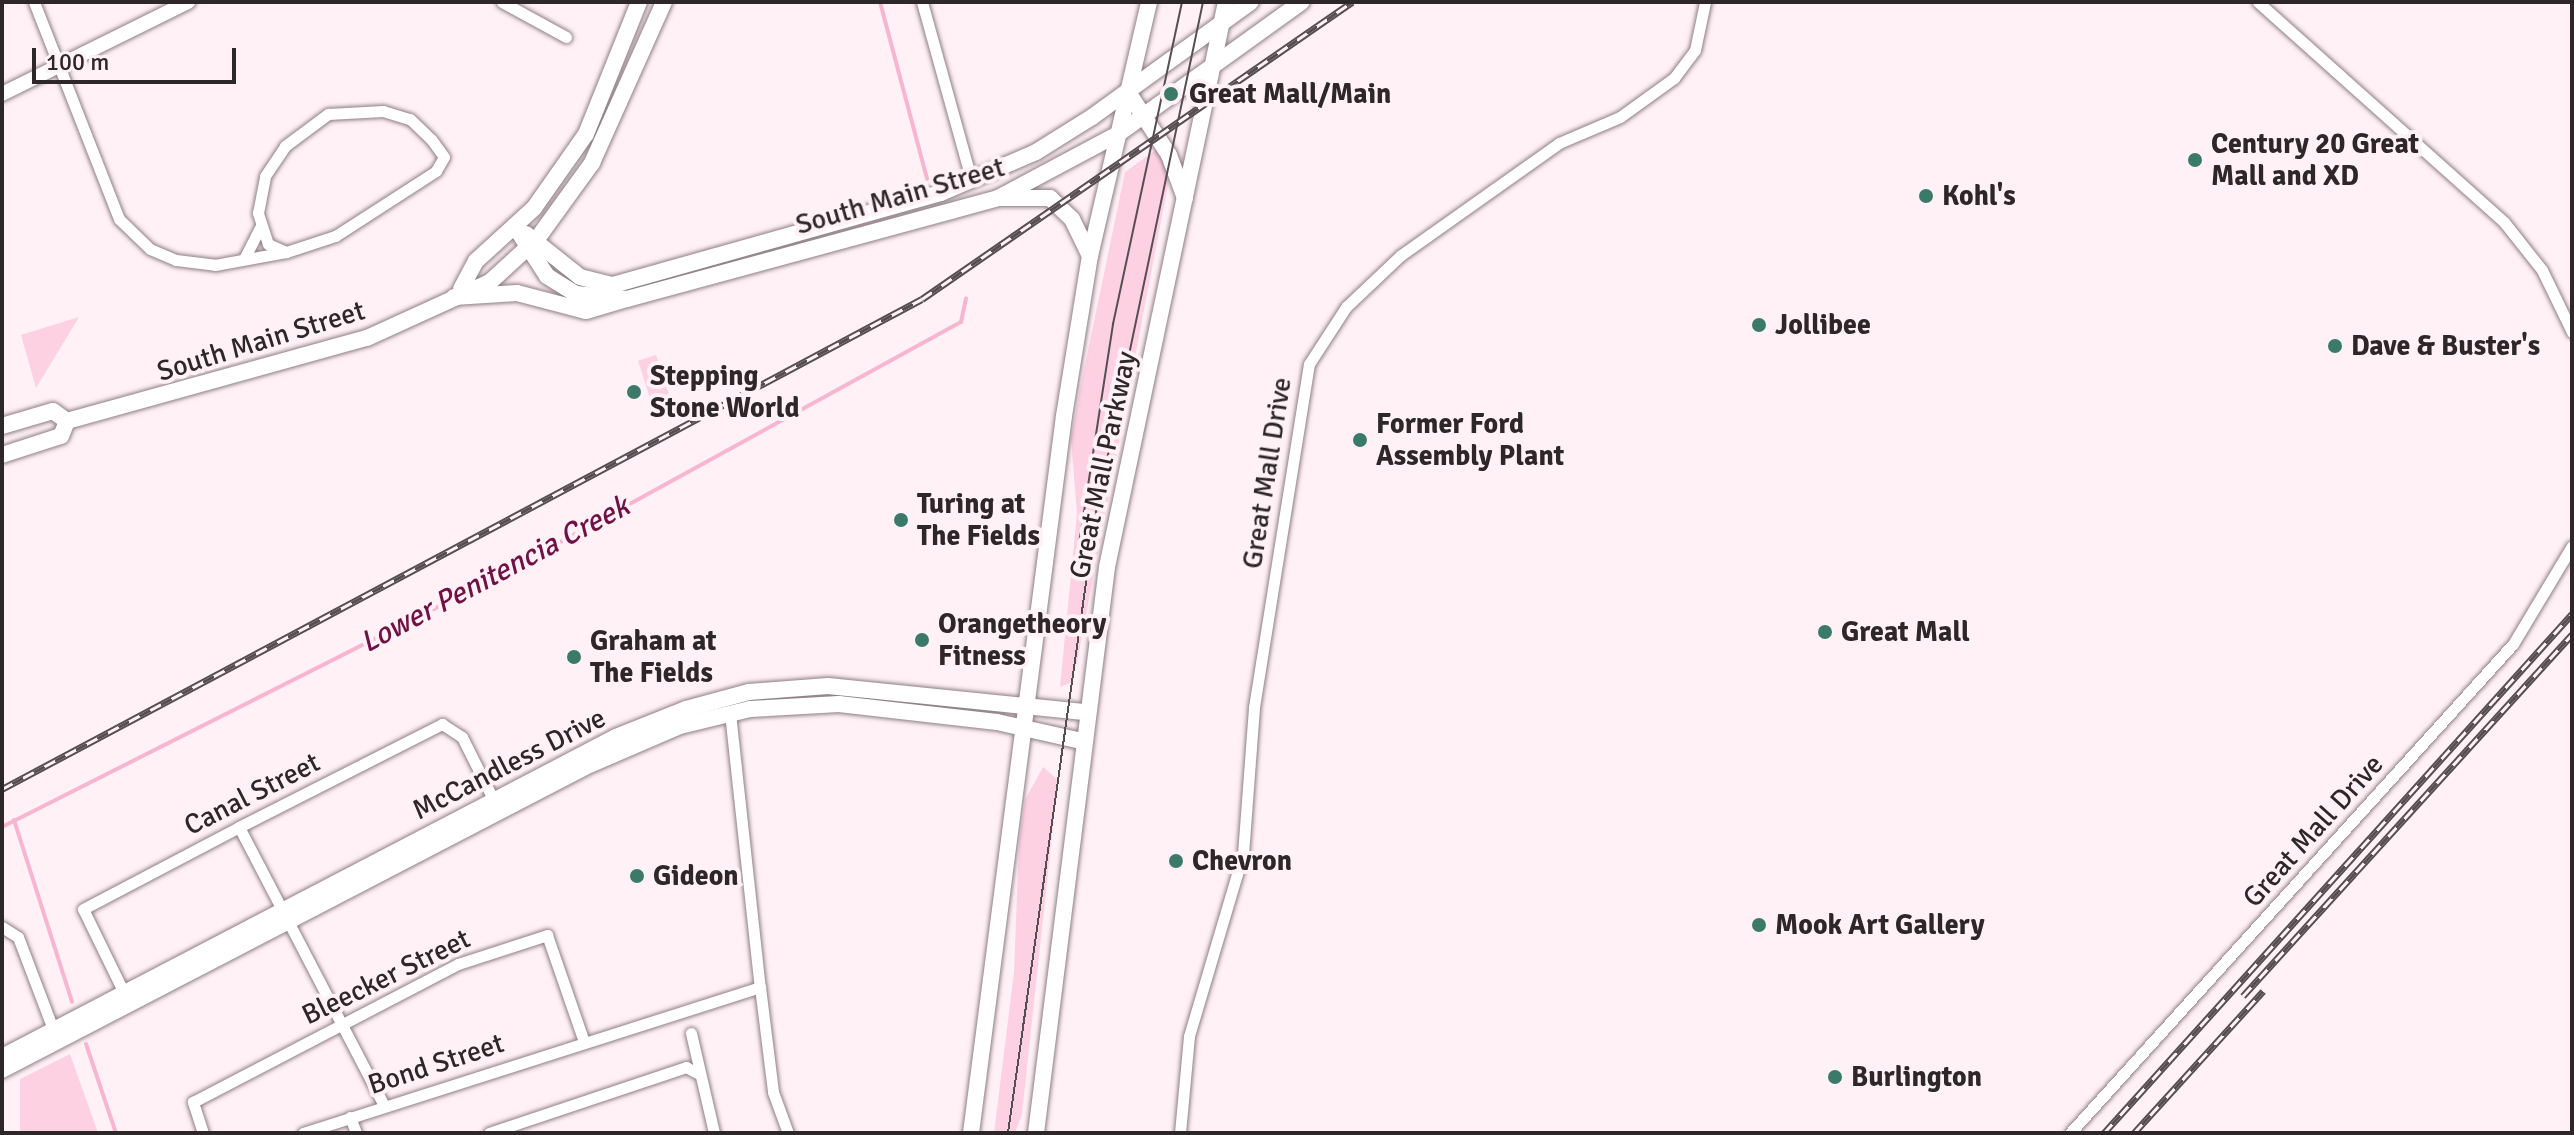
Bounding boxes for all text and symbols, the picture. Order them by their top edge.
scale bar [36,32,240,82]
text: 100 m [46,47,109,77]
place label: Great Mall/Main [1189,77,1391,111]
marker: Great Mall/Main [1160,83,1182,105]
place label: Century 20 Great Mall and XD [2211,127,2419,193]
street label: South Main Street [792,150,1008,242]
marker: Century 20 Great Mall and XD [2186,151,2204,169]
place label: Kohl's [1942,179,2016,213]
marker: Kohl's [1917,187,1935,205]
street label: South Main Street [153,293,369,389]
place label: Jollibee [1775,308,1871,342]
marker: Jollibee [1750,316,1768,334]
place label: Dave & Buster's [2351,329,2540,363]
marker: Dave & Buster's [2326,337,2344,355]
street label: Great Mall Parkway [1063,348,1143,582]
place label: Stepping Stone World [650,359,800,425]
street label: Great Mall Drive [1235,375,1299,571]
marker: Stepping Stone World [625,383,643,401]
place label: Former Ford Assembly Plant [1376,407,1564,473]
marker: Former Ford Assembly Plant [1351,431,1369,449]
place label: Turing at The Fields [917,487,1040,553]
water label: Lower Penitencia Creek [354,489,636,661]
marker: Turing at The Fields [892,511,910,529]
place label: Orangetheory Fitness [938,607,1106,673]
place label: Great Mall [1841,615,1970,649]
marker: Great Mall [1816,623,1834,641]
place label: Graham at The Fields [590,624,717,690]
marker: Orangetheory Fitness [913,631,931,649]
marker: Graham at The Fields [565,648,583,666]
street label: McCandless Drive [407,701,611,827]
street label: Canal Street [179,746,325,842]
street label: Great Mall Drive [2236,748,2390,914]
place label: Chevron [1192,844,1292,878]
marker: Chevron [1167,852,1185,870]
place label: Gideon [653,859,739,893]
marker: Gideon [628,867,646,885]
place label: Mook Art Gallery [1775,908,1985,942]
marker: Mook Art Gallery [1750,916,1768,934]
street label: Bleecker Street [296,922,476,1032]
street label: Bond Street [364,1026,508,1102]
place label: Burlington [1851,1060,1982,1094]
marker: Burlington [1826,1068,1844,1086]

